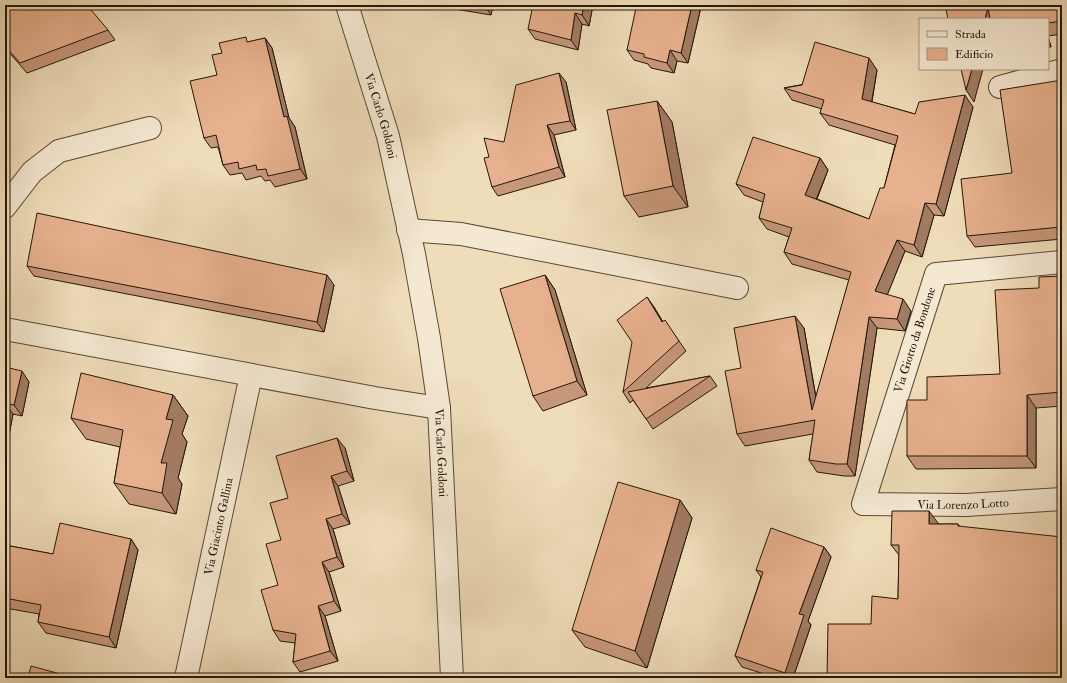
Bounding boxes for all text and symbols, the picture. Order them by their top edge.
legend [919,18,1049,70]
text: Strada [955,27,987,42]
text: Edificio [955,47,993,62]
street label: Via Carlo Goldoni [361,71,400,160]
street label: Via Giotto da Bondone [891,285,939,395]
street label: Via Carlo Goldoni [432,408,451,497]
street label: Via Giacinto Gallina [201,475,236,577]
street label: Via Lorenzo Lotto [917,495,1009,513]

